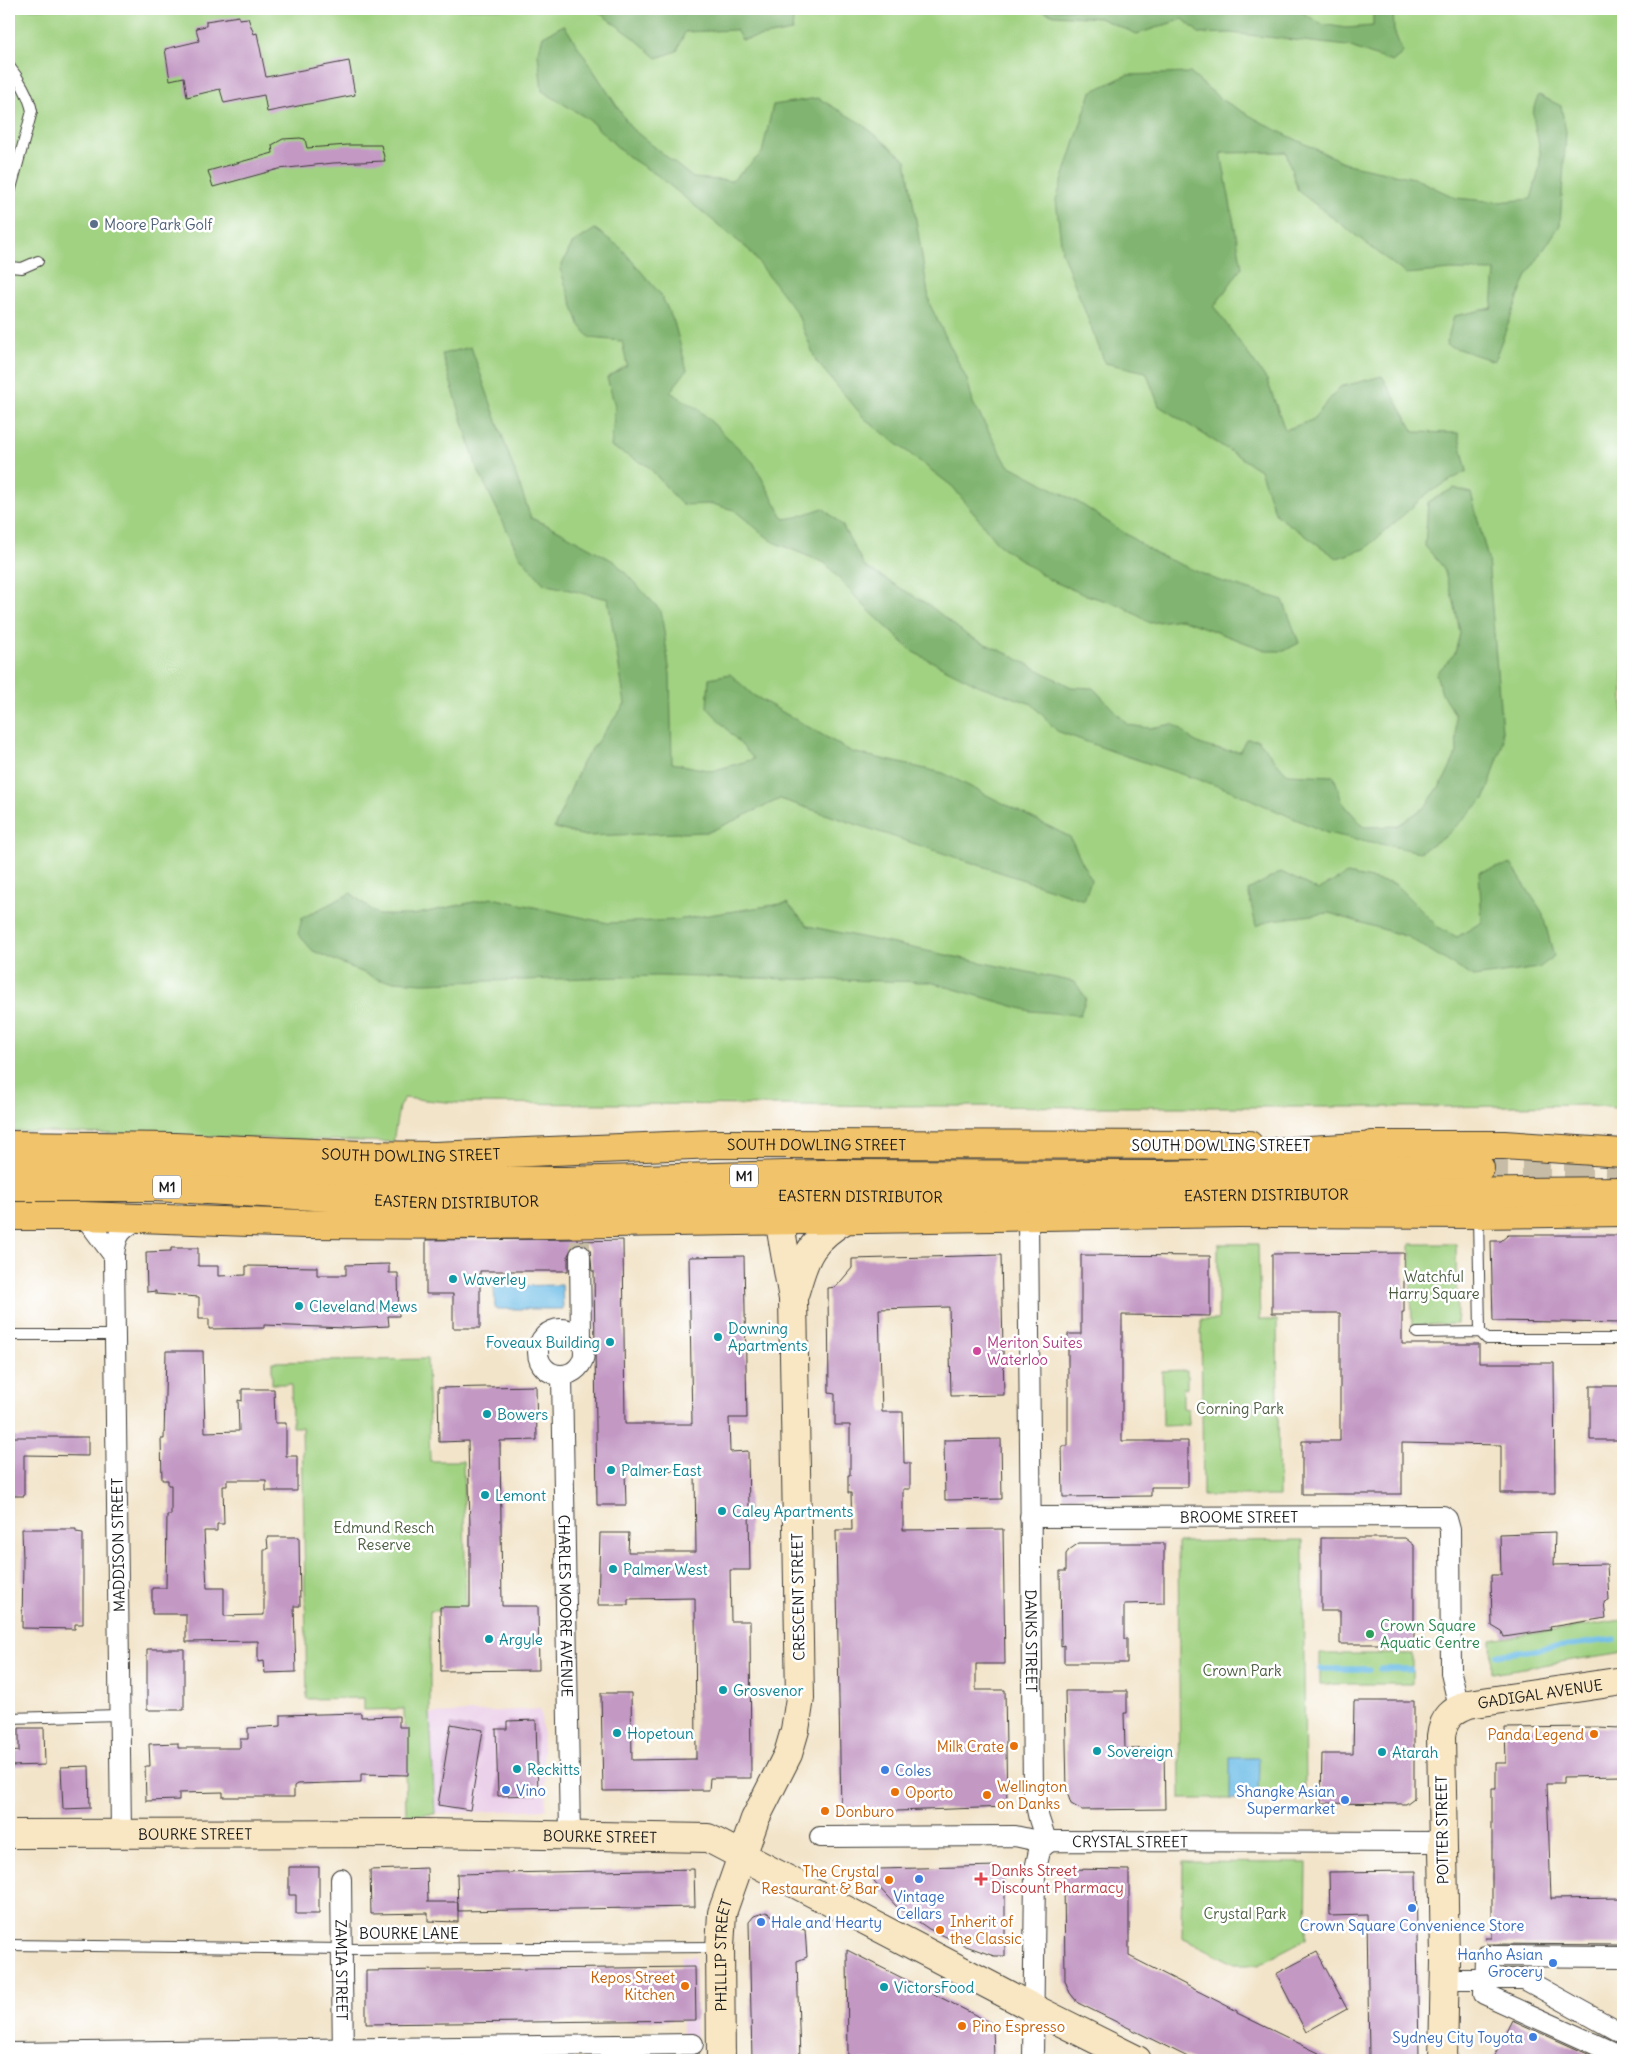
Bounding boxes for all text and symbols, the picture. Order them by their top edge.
place label: Moore Park Golf [104,215,213,234]
marker: Moore Park Golf [88,218,100,230]
street label: SOUTH DOWLING STREET [727,1135,906,1154]
street label: SOUTH DOWLING STREET [1132,1136,1311,1155]
street label: SOUTH DOWLING STREET [321,1144,501,1166]
road number: M1 [730,1164,758,1188]
road number: M1 [153,1176,181,1198]
street label: EASTERN DISTRIBUTOR [1184,1184,1349,1205]
street label: EASTERN DISTRIBUTOR [778,1186,943,1206]
street label: EASTERN DISTRIBUTOR [374,1190,540,1213]
park label: Watchful Harry Square [1388,1267,1480,1303]
place label: Waverley [463,1270,526,1289]
marker: Waverley [447,1273,459,1285]
place label: Cleveland Mews [309,1297,418,1316]
marker: Cleveland Mews [293,1300,305,1312]
place label: Downing Apartments [728,1319,808,1355]
marker: Downing Apartments [712,1331,724,1343]
place label: Foveaux Building [486,1333,600,1352]
place label: Meriton Suites Waterloo [987,1333,1083,1369]
marker: Foveaux Building [604,1336,616,1348]
marker: Meriton Suites Waterloo [971,1345,983,1357]
park label: Corning Park [1196,1399,1284,1418]
place label: Bowers [497,1405,548,1424]
marker: Bowers [481,1408,493,1420]
place label: Palmer East [621,1461,702,1480]
marker: Palmer East [605,1464,617,1476]
street label: MADDISON STREET [107,1478,129,1612]
place label: Lemont [495,1486,546,1505]
marker: Lemont [479,1489,491,1501]
place label: Caley Apartments [732,1502,854,1521]
marker: Caley Apartments [716,1505,728,1517]
street label: BROOME STREET [1180,1507,1298,1526]
street label: CHARLES MOORE AVENUE [555,1514,577,1698]
park label: Edmund Resch Reserve [334,1518,435,1554]
street label: CRESCENT STREET [787,1533,809,1661]
place label: Palmer West [623,1560,708,1579]
marker: Palmer West [607,1563,619,1575]
street label: DANKS STREET [1022,1589,1042,1693]
place label: Crown Square Aquatic Centre [1380,1616,1480,1652]
marker: Crown Square Aquatic Centre [1364,1628,1376,1640]
place label: Argyle [499,1630,543,1649]
marker: Argyle [483,1633,495,1645]
park label: Crown Park [1202,1661,1282,1680]
street label: GADIGAL AVENUE [1476,1675,1604,1712]
place label: Grosvenor [733,1681,804,1700]
marker: Grosvenor [717,1684,729,1696]
place label: Hopetoun [627,1724,694,1743]
place label: Panda Legend [1487,1725,1584,1744]
marker: Hopetoun [611,1727,623,1739]
marker: Panda Legend [1588,1728,1600,1740]
place label: Milk Crate [937,1737,1004,1756]
marker: Milk Crate [1008,1740,1020,1752]
place label: Sovereign [1107,1742,1174,1761]
place label: Atarah [1392,1743,1439,1762]
marker: Sovereign [1091,1745,1103,1757]
marker: Atarah [1376,1746,1388,1758]
place label: Reckitts [527,1760,580,1779]
place label: Coles [895,1761,932,1780]
marker: Reckitts [511,1763,523,1775]
marker: Coles [879,1764,891,1776]
street label: POTTER STREET [1432,1775,1452,1885]
place label: Wellington on Danks [997,1777,1068,1813]
place label: Vino [516,1781,546,1800]
place label: Shangke Asian Supermarket [1236,1782,1335,1818]
place label: Oporto [905,1783,953,1802]
marker: Vino [500,1784,512,1796]
marker: Oporto [889,1786,901,1798]
marker: Wellington on Danks [981,1789,993,1801]
marker: Shangke Asian Supermarket [1339,1794,1351,1806]
place label: Donburo [835,1802,894,1821]
marker: Donburo [819,1805,831,1817]
street label: BOURKE STREET [138,1824,252,1843]
street label: BOURKE STREET [543,1826,657,1847]
street label: CRYSTAL STREET [1072,1832,1188,1851]
place label: Danks Street Discount Pharmacy [991,1861,1124,1897]
place label: The Crystal Restaurant & Bar [761,1862,879,1898]
marker: Vintage Cellars [913,1873,925,1885]
marker: Danks Street Discount Pharmacy [975,1873,987,1885]
marker: The Crystal Restaurant & Bar [883,1874,895,1886]
place label: Vintage Cellars [893,1887,945,1923]
street label: PHILLIP STREET [710,1896,736,2012]
marker: Crown Square Convenience Store [1406,1902,1418,1914]
park label: Crystal Park [1204,1904,1287,1923]
place label: Inherit of the Classic [950,1912,1022,1948]
place label: Hale and Hearty [771,1913,882,1932]
marker: Hale and Hearty [755,1916,767,1928]
place label: Crown Square Convenience Store [1300,1916,1524,1935]
street label: ZAMIA STREET [332,1919,352,2021]
street label: BOURKE LANE [359,1924,459,1943]
marker: Inherit of the Classic [934,1924,946,1936]
place label: Hanho Asian Grocery [1457,1945,1543,1981]
marker: Hanho Asian Grocery [1547,1957,1559,1969]
place label: Kepos Street Kitchen [591,1968,675,2004]
place label: VictorsFood [894,1978,974,1997]
marker: Kepos Street Kitchen [679,1980,691,1992]
marker: VictorsFood [878,1981,890,1993]
place label: Pino Espresso [972,2017,1065,2036]
marker: Pino Espresso [956,2020,968,2032]
place label: Sydney City Toyota [1392,2028,1523,2047]
marker: Sydney City Toyota [1527,2031,1539,2043]

